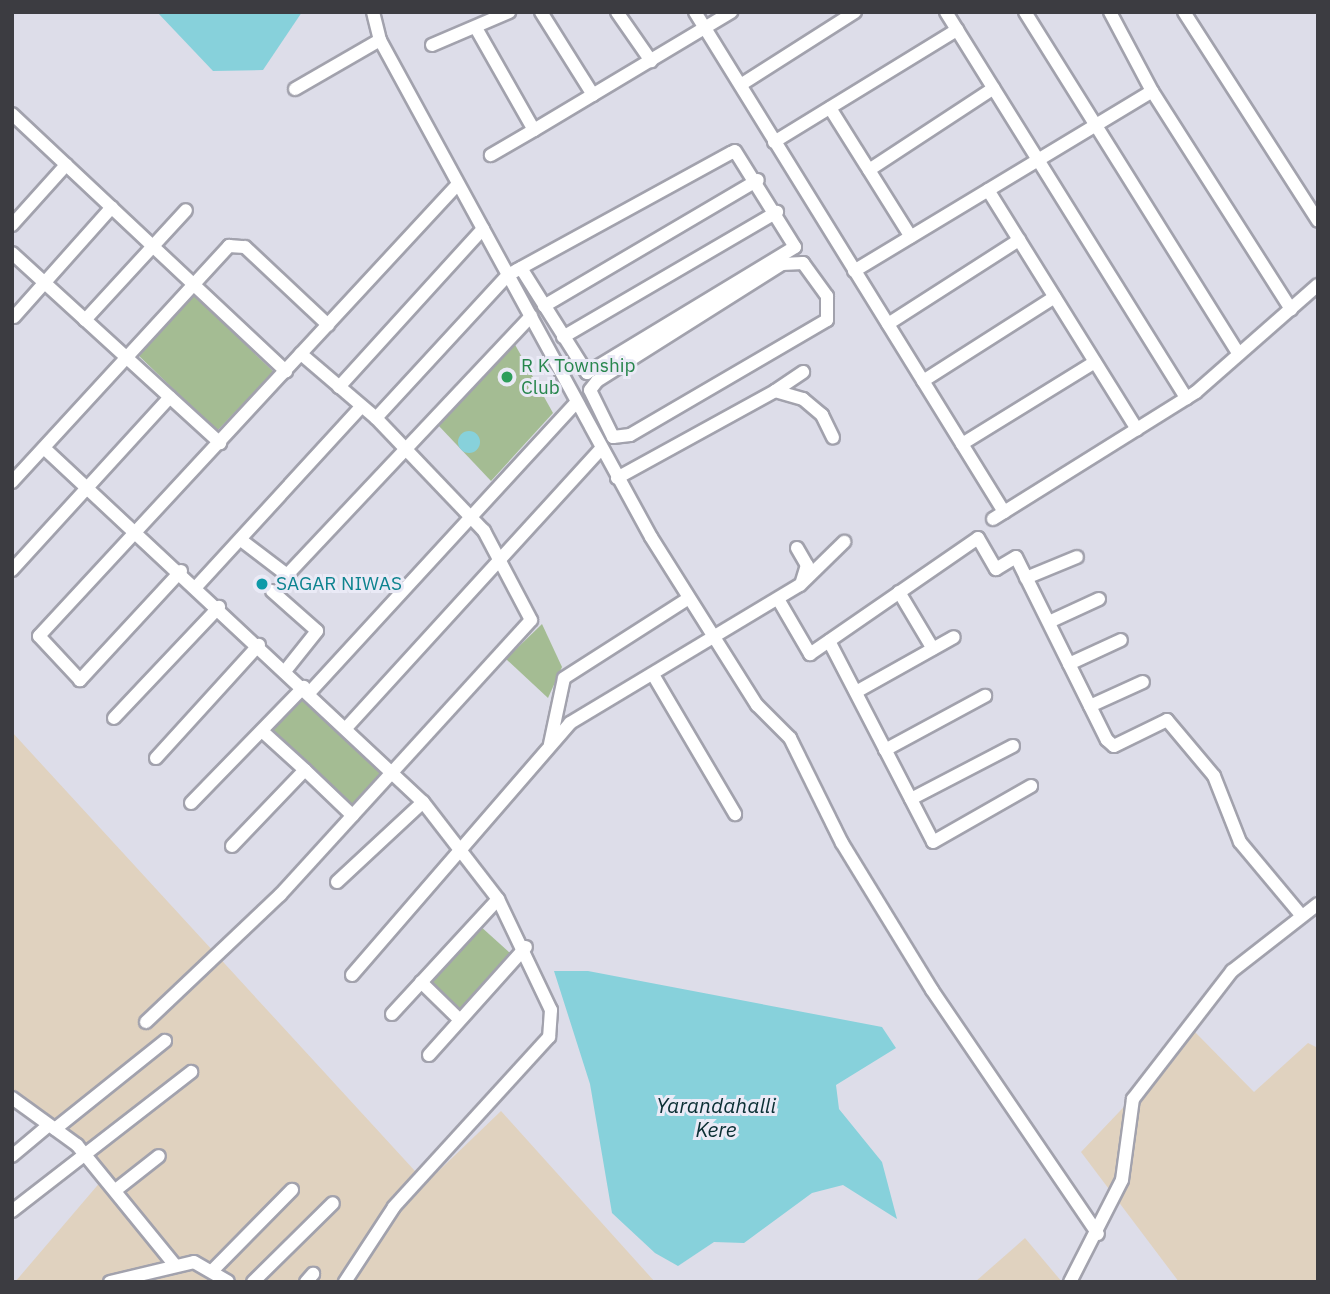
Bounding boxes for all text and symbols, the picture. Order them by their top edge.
place label: R K Township Club [521,355,636,399]
marker: R K Township Club [499,369,515,385]
place label: SAGAR NIWAS [276,573,402,595]
marker: SAGAR NIWAS [254,576,270,592]
water label: Yarandahalli Kere [656,1092,776,1142]

